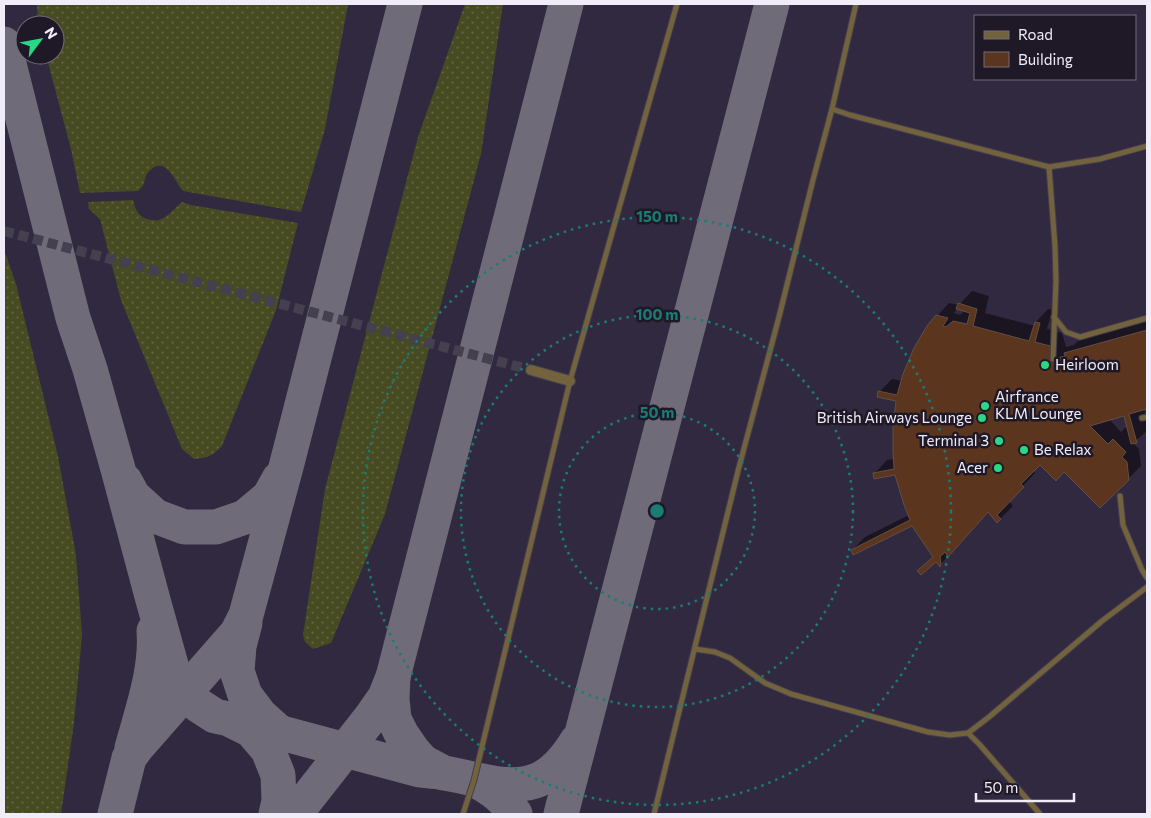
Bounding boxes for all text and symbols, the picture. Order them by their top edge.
north arrow [15,15,65,65]
legend [974,15,1136,80]
text: N [41,24,61,42]
text: Road [1018,25,1053,43]
text: Building [1018,50,1073,68]
text: 150 m [636,207,678,225]
text: 100 m [636,305,678,323]
place label: Heirloom [1055,355,1119,373]
marker: Heirloom [1039,359,1051,371]
place label: Airfrance KLM Lounge [995,387,1081,422]
marker: Airfrance KLM Lounge [979,400,991,412]
text: 50 m [640,403,674,421]
place label: British Airways Lounge [817,408,972,426]
marker: British Airways Lounge [976,412,988,424]
place label: Terminal 3 [918,431,989,449]
marker: Terminal 3 [993,435,1005,447]
place label: Be Relax [1034,440,1092,458]
marker: Be Relax [1018,444,1030,456]
place label: Acer [957,458,988,476]
marker: Acer [992,462,1004,474]
centre of rings [648,502,666,520]
scale bar [976,770,1074,802]
text: 50 m [984,778,1018,796]

